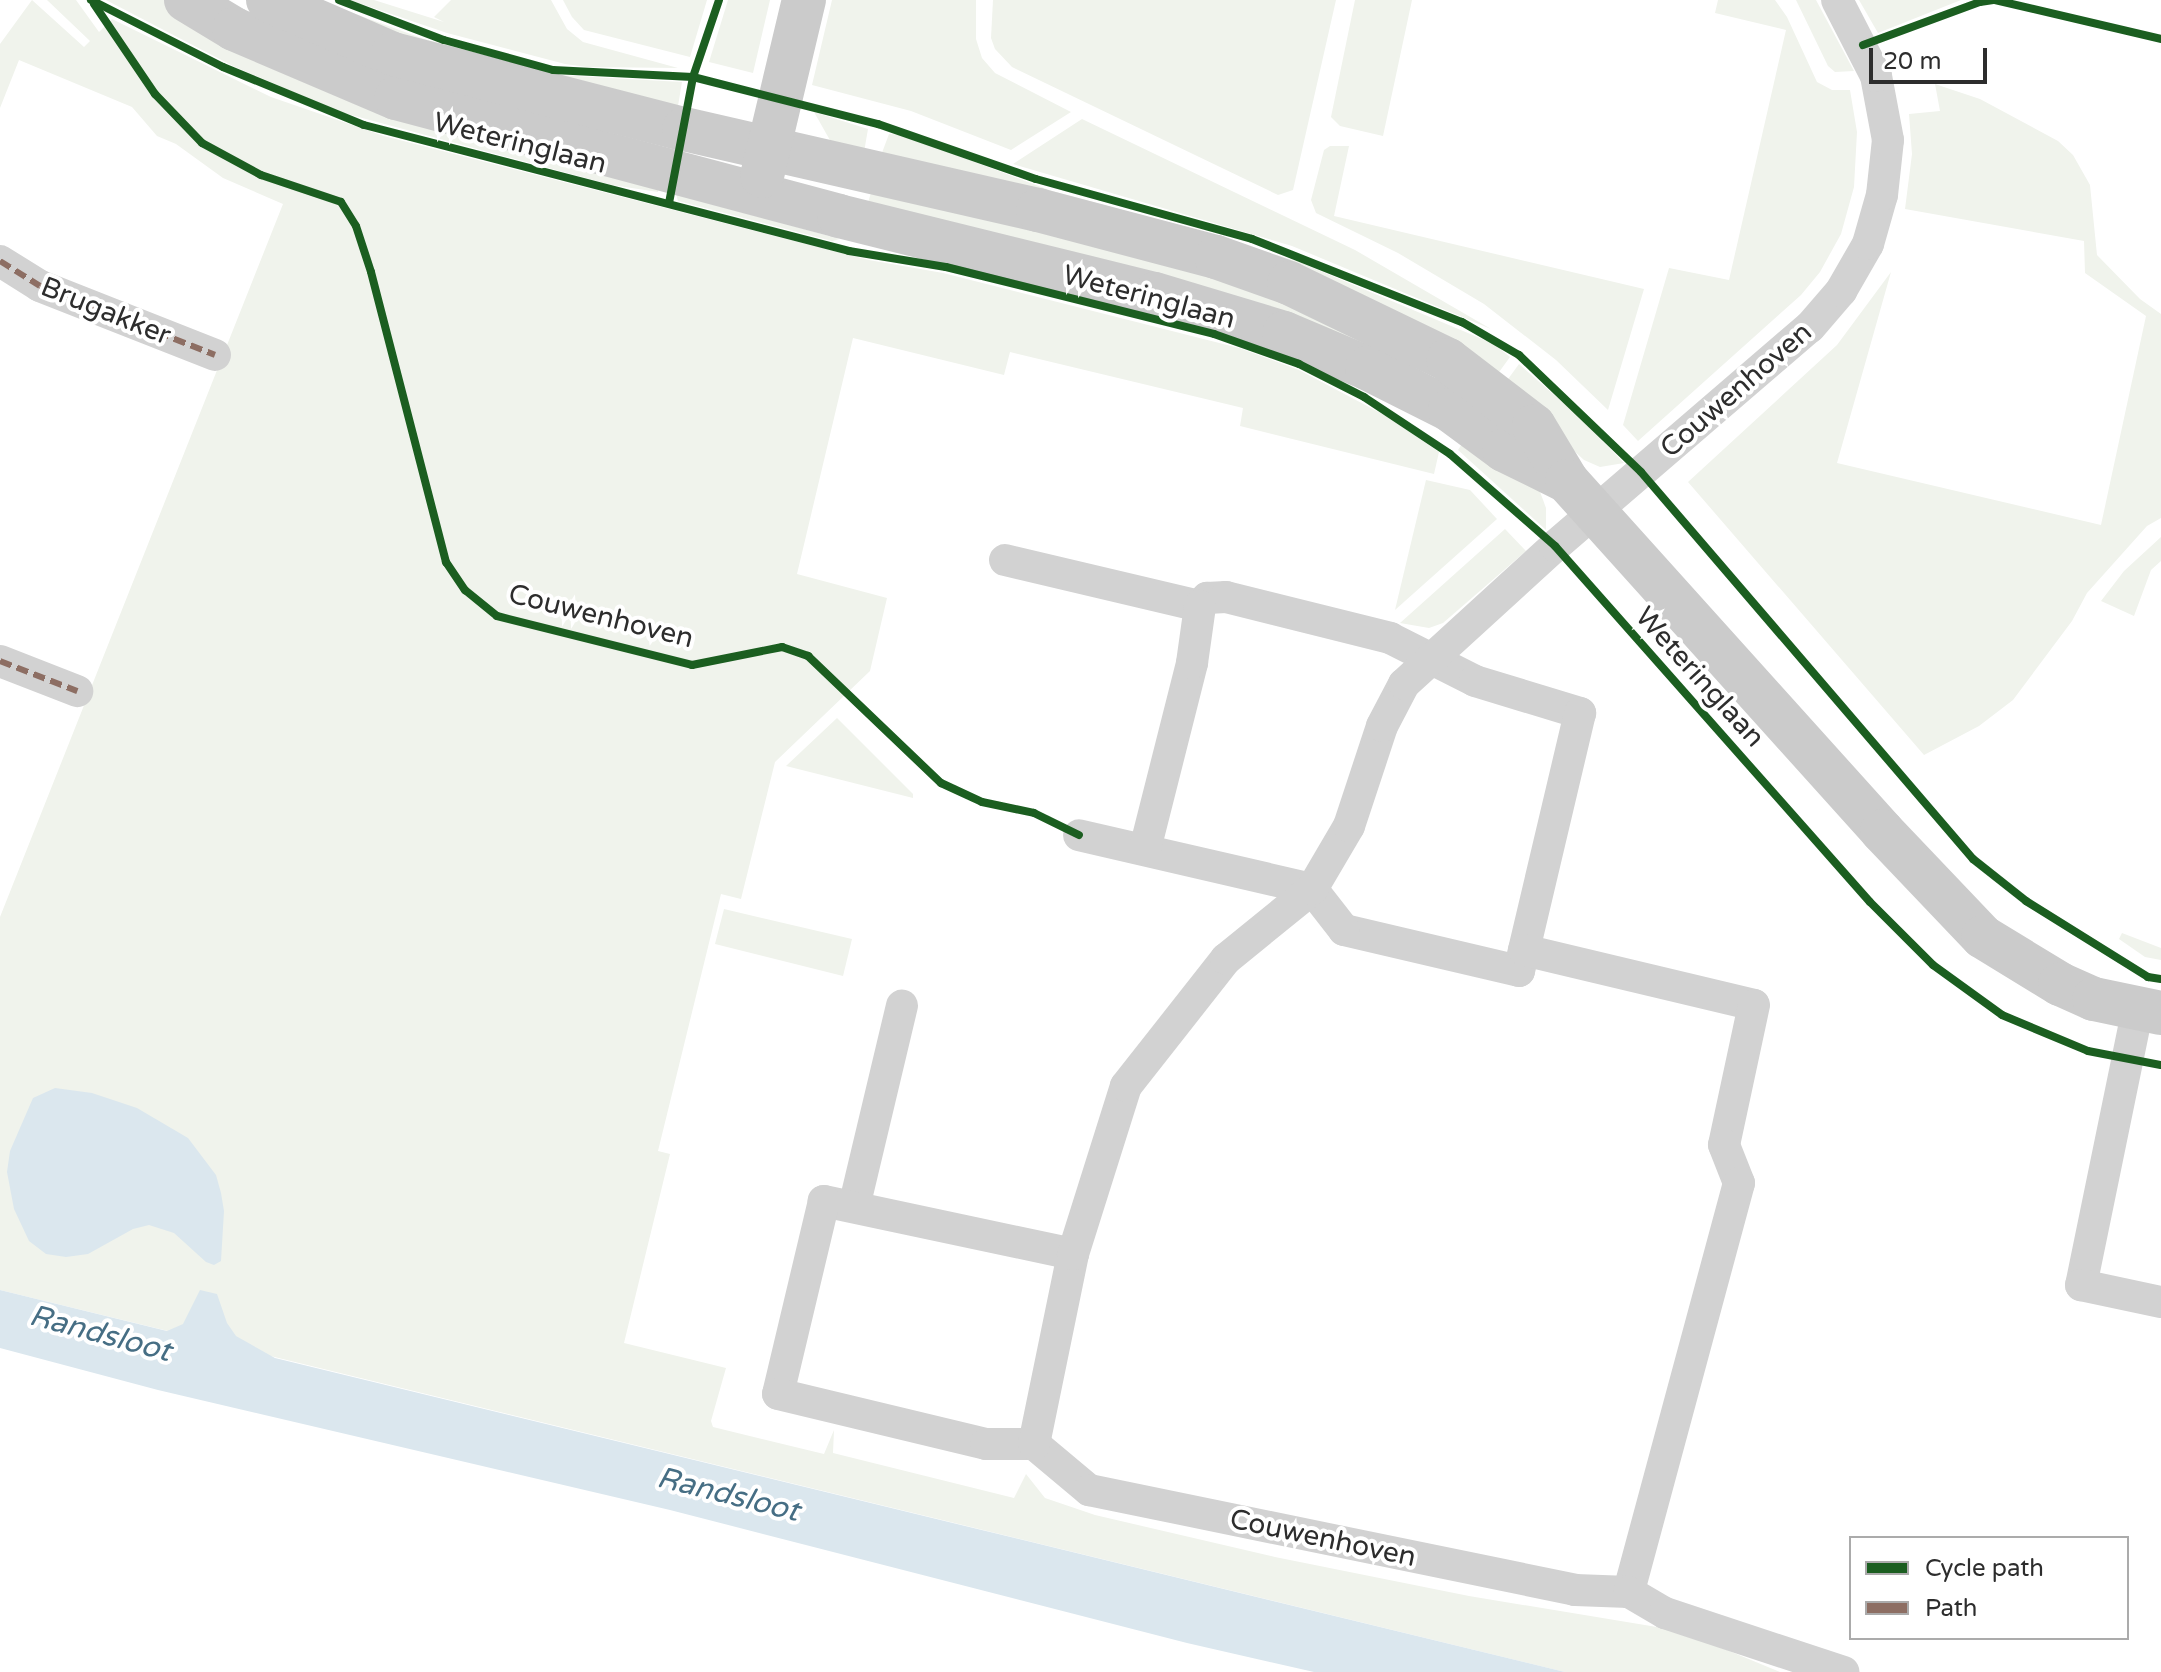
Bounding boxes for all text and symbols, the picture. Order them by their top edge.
scale bar [1873,32,1991,82]
text: 20 m [1883,47,1941,76]
street label: Weteringlaan [430,105,610,181]
street label: Weteringlaan [1059,258,1239,336]
street label: Brugakker [36,270,176,352]
street label: Couwenhoven [1654,315,1818,465]
street label: Couwenhoven [505,577,697,655]
street label: Weteringlaan [1628,600,1772,754]
water label: Randsloot [25,1298,175,1370]
water label: Randsloot [653,1460,803,1530]
street label: Couwenhoven [1227,1502,1419,1574]
legend [1849,1536,2129,1640]
text: Cycle path [1925,1554,2044,1583]
text: Path [1925,1594,1978,1623]

